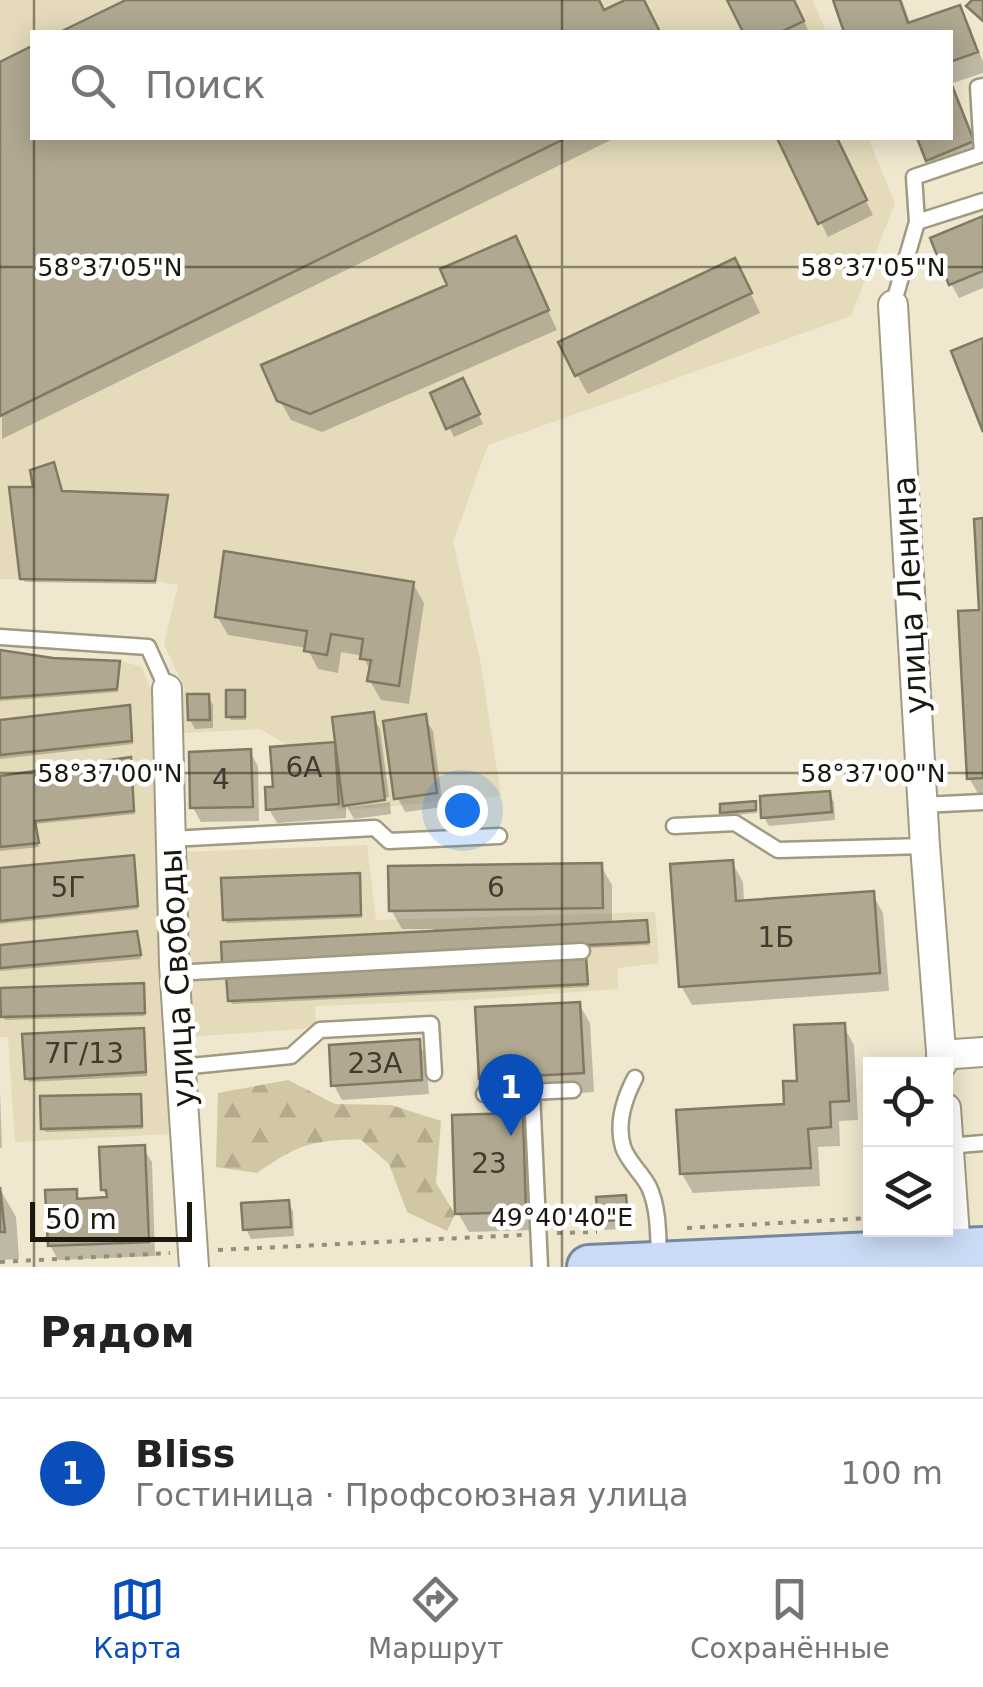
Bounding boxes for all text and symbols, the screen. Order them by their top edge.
search box [30,30,953,140]
icon: search [65,58,120,113]
text: Поиск [145,63,265,107]
text: 58°37'05"N [37,253,183,282]
text: 58°37'05"N [800,253,946,282]
street label: улица Ленина [885,475,935,715]
house number: 6А [286,751,322,784]
text: 58°37'00"N [37,759,183,788]
text: 58°37'00"N [800,759,946,788]
house number: 4 [212,763,230,796]
your location [437,785,488,836]
street label: улица Свободы [151,848,203,1108]
house number: 5Г [51,871,85,904]
house number: 6 [487,871,505,904]
house number: 1Б [757,921,795,954]
house number: 7Г/13 [44,1037,124,1070]
house number: 23А [348,1047,402,1080]
pin: 1 [478,1054,544,1136]
map controls [863,1057,953,1237]
button: locate [863,1057,953,1147]
house number: 23 [471,1147,507,1180]
button: layers [863,1147,953,1237]
scale bar [30,1197,192,1242]
text: 50 m [45,1203,117,1236]
text: 49°40'40"E [491,1203,633,1232]
text: Рядом [40,1308,195,1357]
text: Bliss [135,1432,235,1476]
text: 1 [61,1454,84,1492]
text: 100 m [841,1454,943,1492]
text: Гостиница · Профсоюзная улица [135,1476,689,1514]
tab: Карта [93,1572,182,1665]
tab: Маршрут [368,1572,503,1665]
tab: Сохранённые [690,1572,890,1665]

